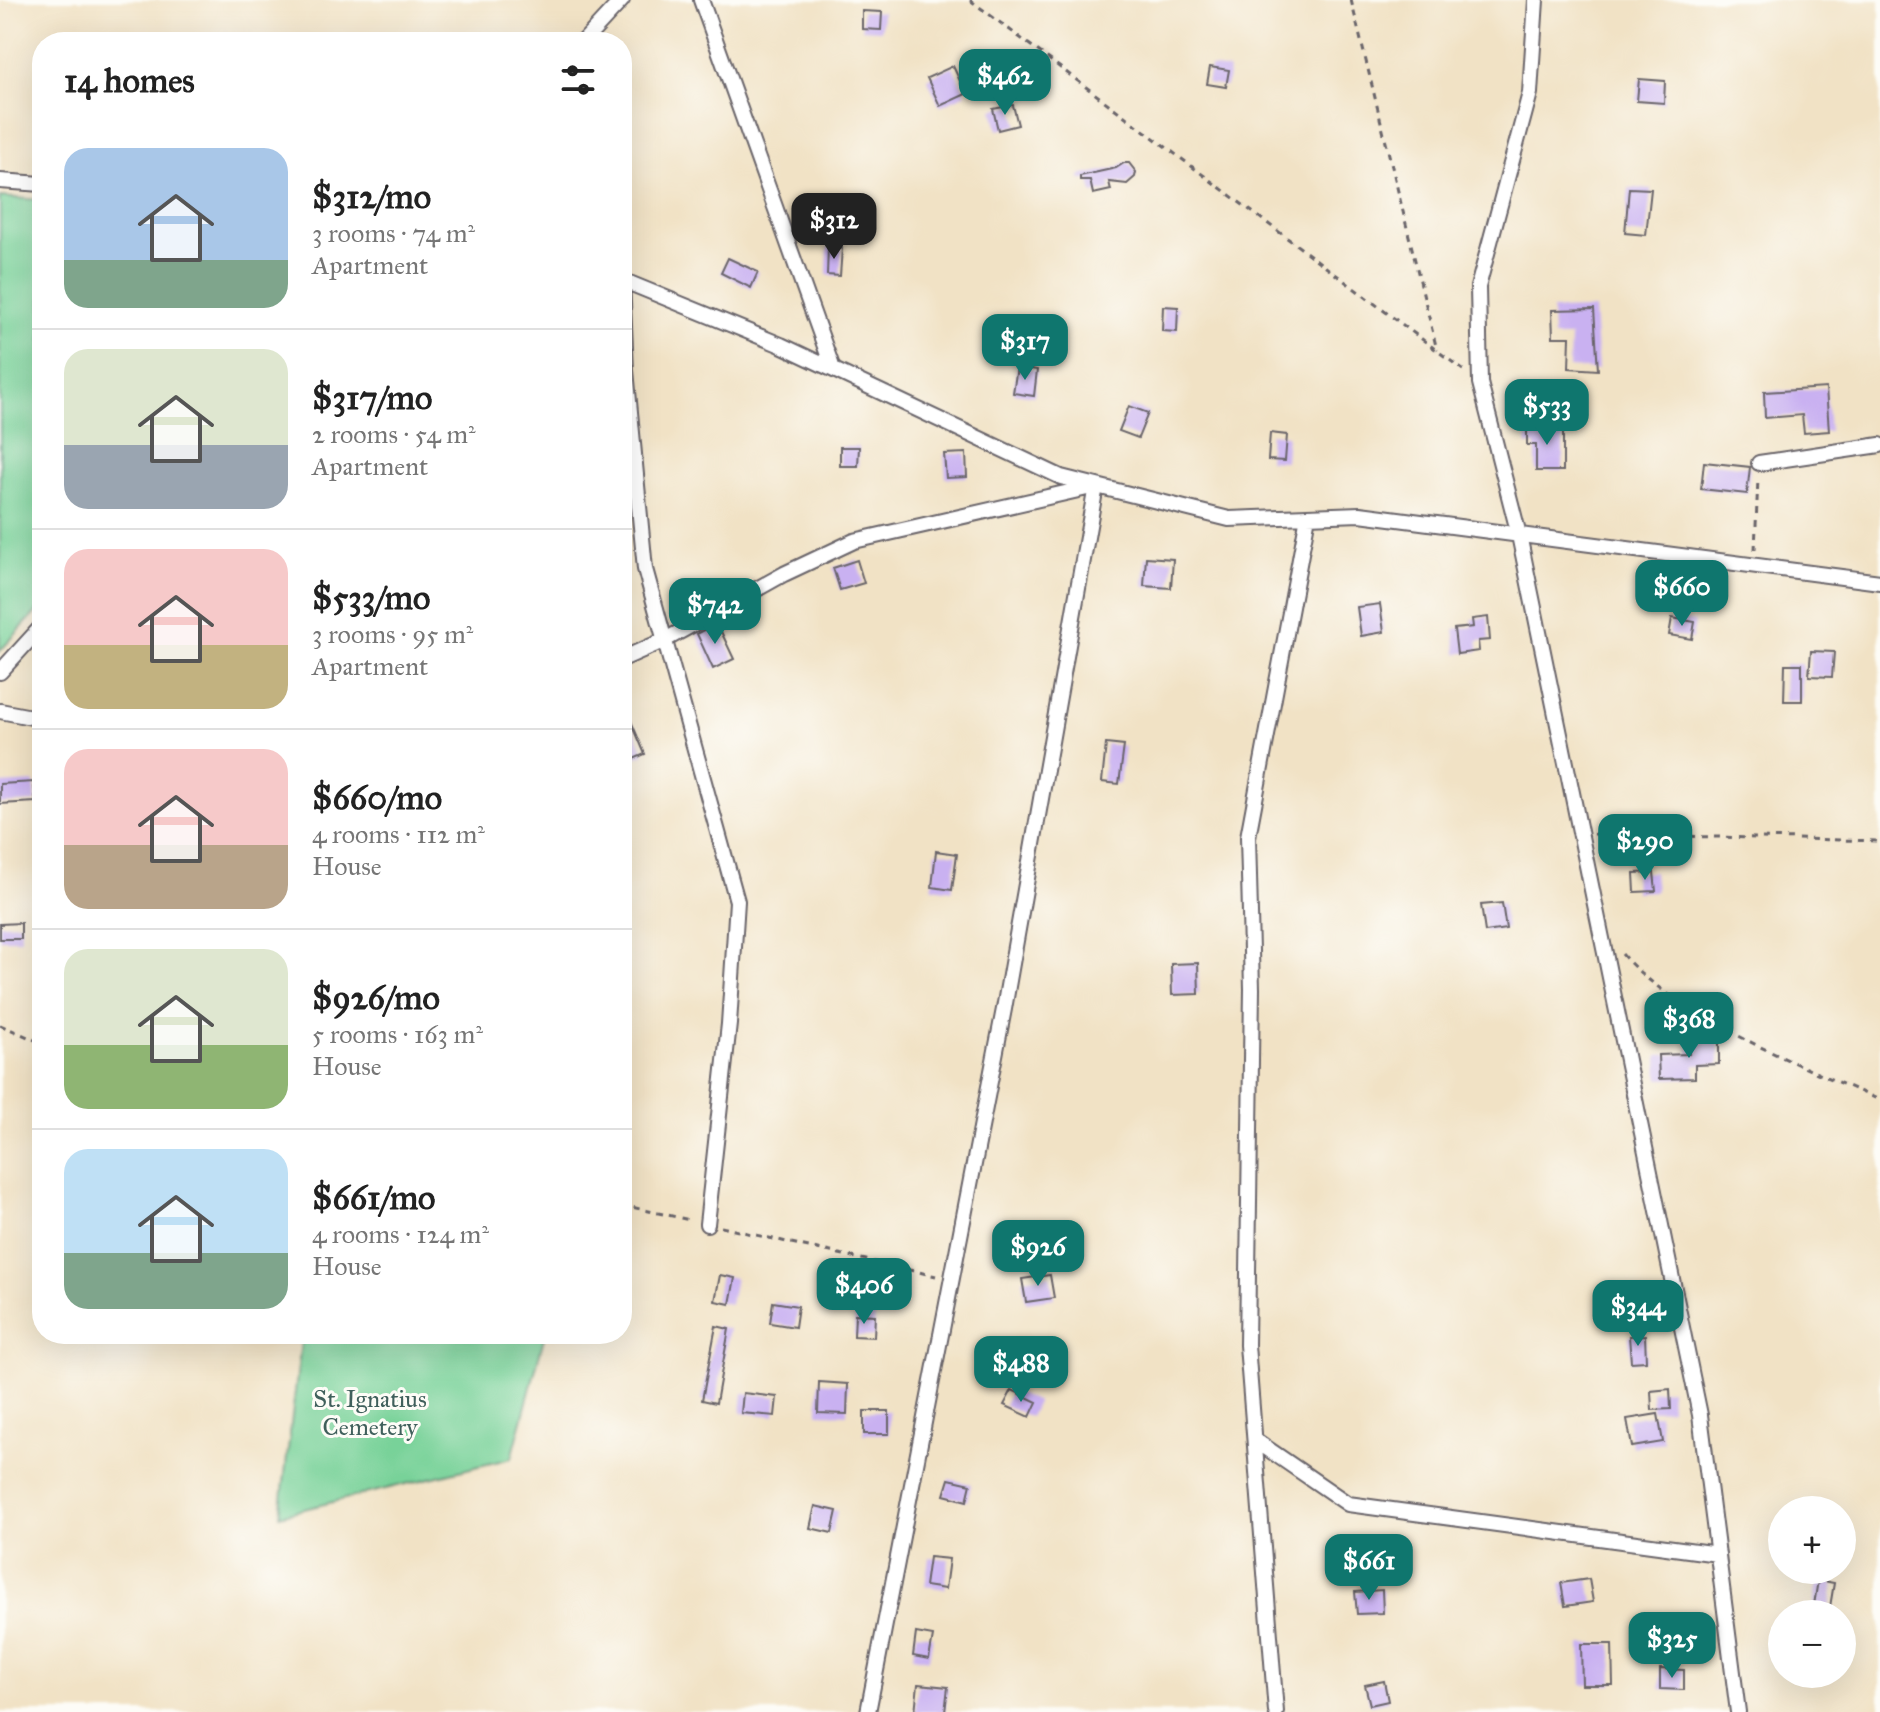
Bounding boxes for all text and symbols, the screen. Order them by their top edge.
pin: $462 [958,49,1052,117]
icon: filters [556,58,600,102]
text: $462 [977,59,1033,91]
text: 14 homes [64,60,195,101]
text: $312/mo [312,176,431,217]
icon: home [128,180,224,276]
pin: $312 [787,193,881,261]
text: $312 [809,203,859,235]
text: 3 rooms · 74 m² [312,217,475,249]
text: Apartment [312,249,428,281]
pin: $317 [978,314,1072,382]
text: $317 [1000,324,1050,356]
text: $317/mo [312,377,432,418]
pin: $533 [1500,379,1594,447]
icon: home [128,381,224,477]
text: $533 [1523,389,1571,421]
text: 2 rooms · 54 m² [312,418,476,450]
text: Apartment [312,450,428,482]
pin: $660 [1635,560,1729,628]
text: $660 [1653,570,1711,602]
text: $533/mo [312,577,430,618]
pin: $742 [668,578,762,646]
icon: home [128,581,224,677]
text: $742 [687,588,743,620]
text: 3 rooms · 95 m² [312,618,473,650]
text: Apartment [312,650,428,682]
text: $660/mo [312,777,442,818]
icon: home [128,781,224,877]
pin: $290 [1598,814,1692,882]
text: 4 rooms · 112 m² [312,818,485,850]
text: $290 [1616,824,1674,856]
text: House [312,850,382,882]
text: $926/mo [312,977,440,1018]
icon: home [128,981,224,1077]
pin: $368 [1642,992,1736,1060]
text: $368 [1662,1002,1716,1034]
text: 5 rooms · 163 m² [312,1018,483,1050]
text: House [312,1050,382,1082]
text: $661/mo [312,1177,435,1218]
icon: home [128,1181,224,1277]
text: 4 rooms · 124 m² [312,1218,489,1250]
pin: $926 [991,1220,1085,1288]
text: $926 [1010,1230,1066,1262]
text: House [312,1250,382,1282]
pin: $406 [817,1258,911,1326]
text: $406 [835,1268,893,1300]
pin: $344 [1591,1280,1685,1348]
text: $344 [1611,1290,1665,1322]
pin: $488 [974,1336,1068,1404]
text: $488 [992,1346,1050,1378]
park label: St. Ignatius Cemetery [313,1384,427,1442]
map controls [1768,1496,1856,1688]
button: + [1768,1496,1856,1584]
pin: $661 [1322,1534,1416,1602]
text: $661 [1343,1544,1395,1576]
button: − [1768,1600,1856,1688]
pin: $325 [1625,1612,1719,1680]
text: $325 [1647,1622,1697,1654]

